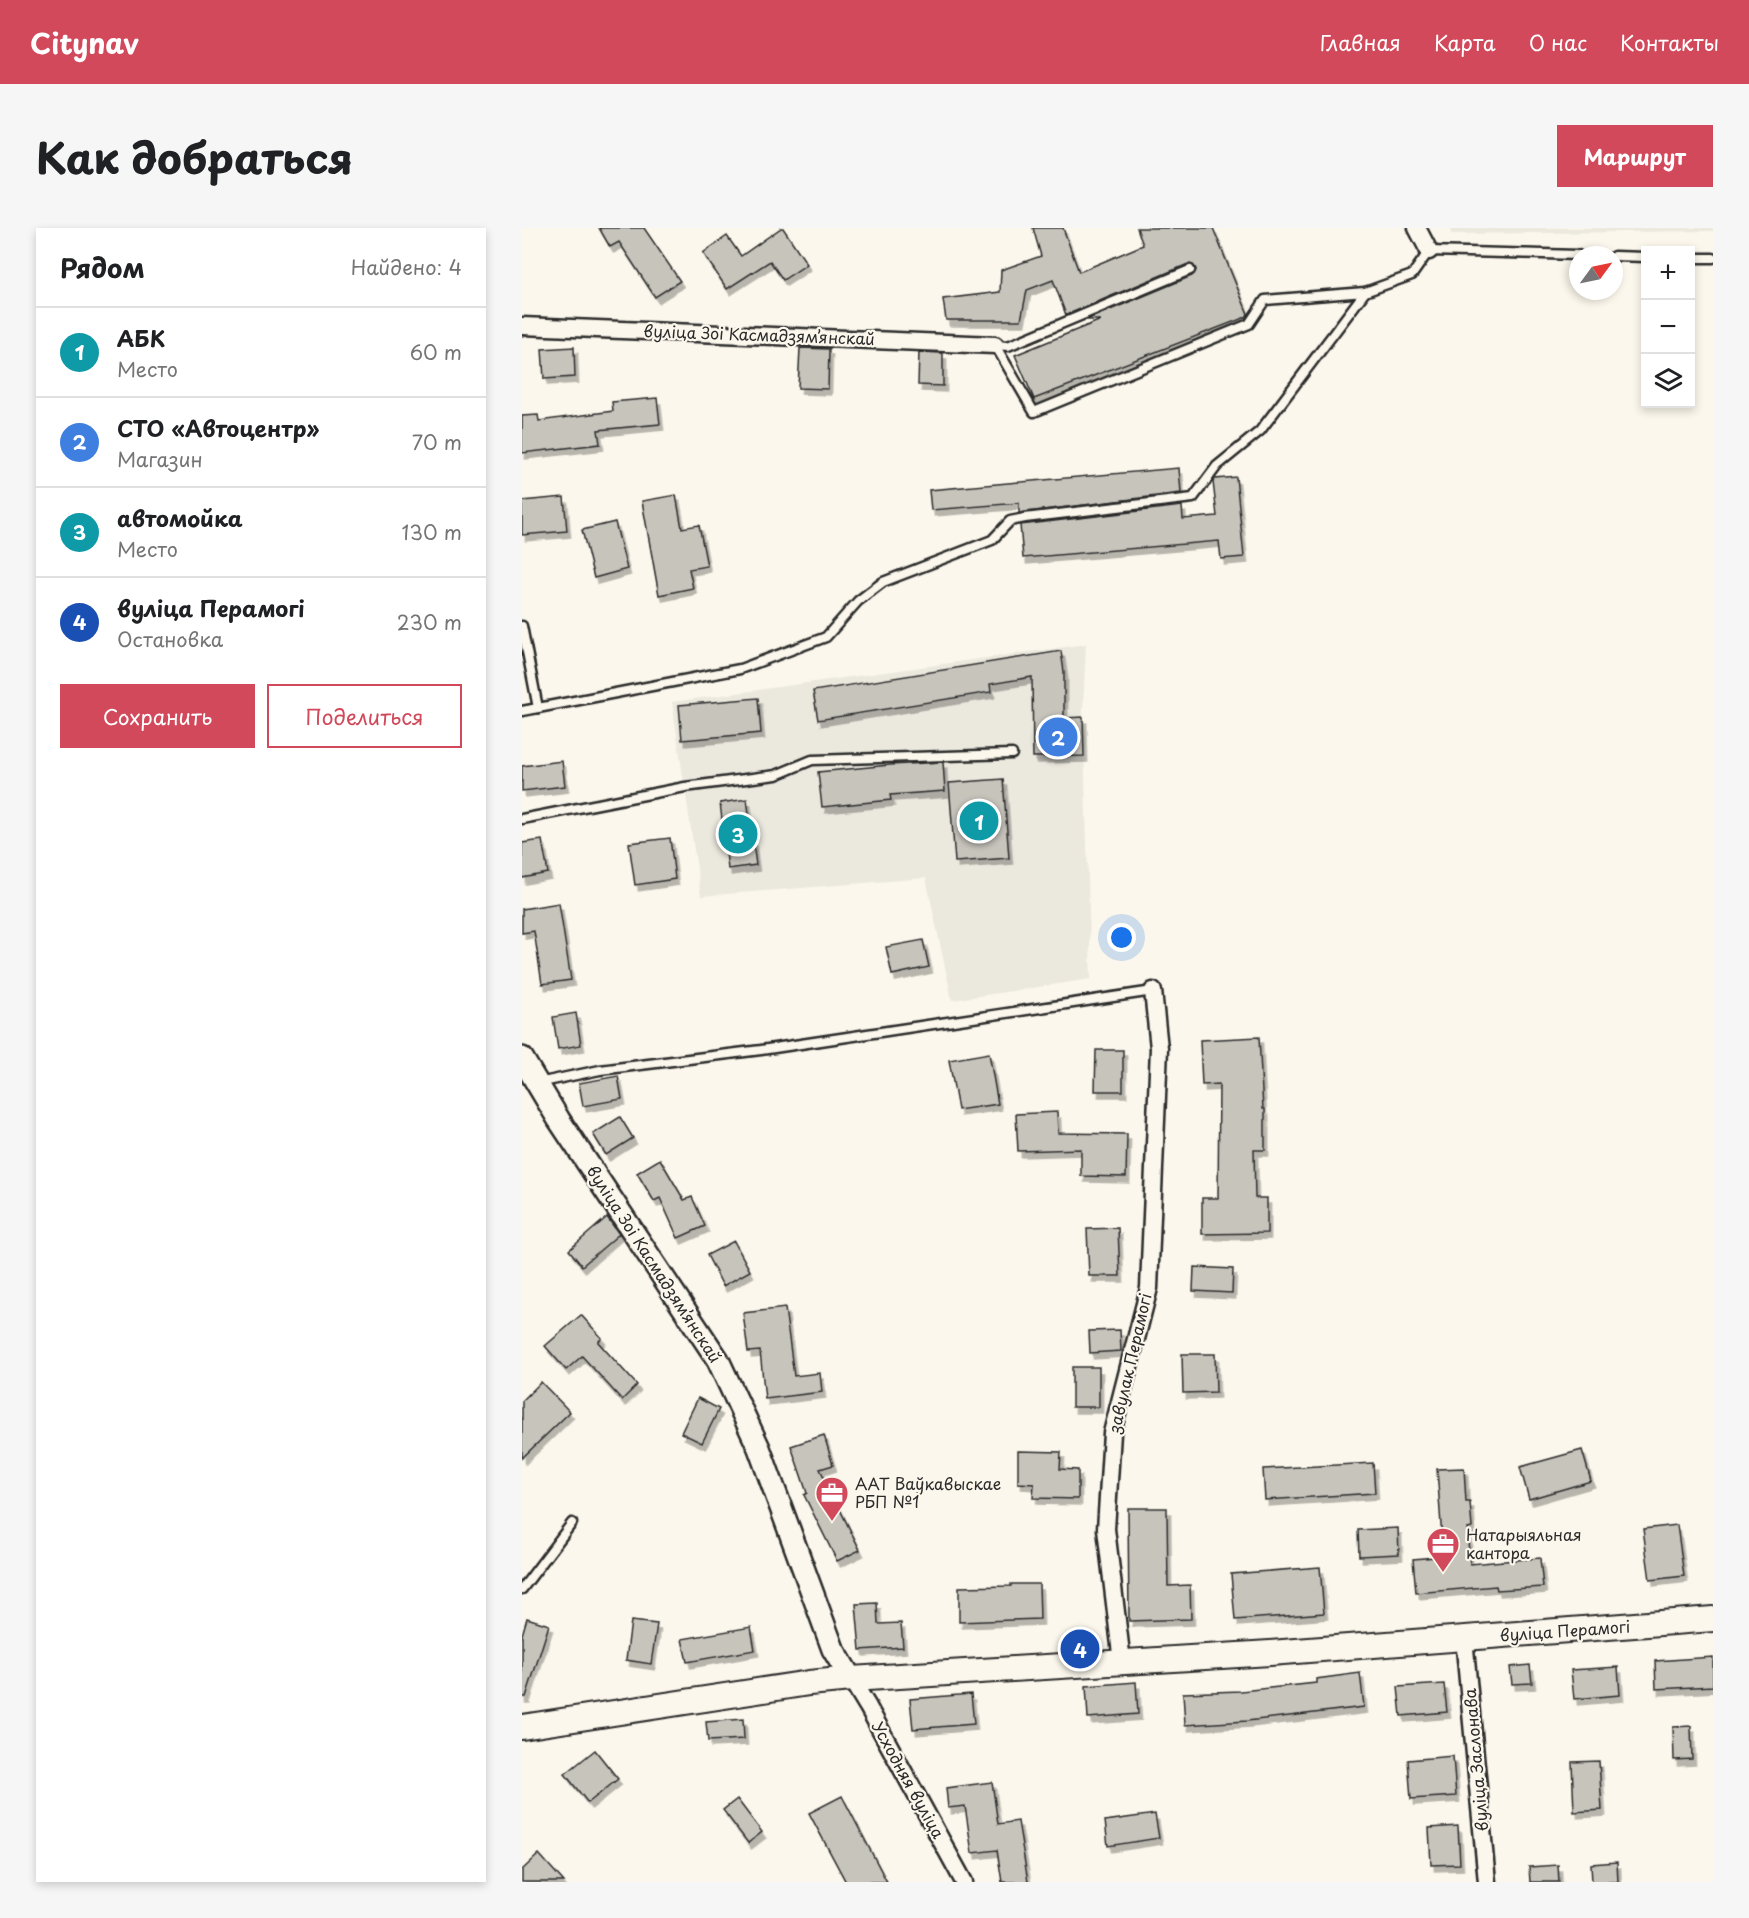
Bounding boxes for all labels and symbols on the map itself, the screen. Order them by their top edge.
north arrow [1569,246,1623,300]
street label: вуліца Зоі Касмадзямʼянскай [643,318,875,350]
pin: 2 [1038,714,1078,760]
pin: 1 [960,798,998,844]
pin: 3 [718,812,758,856]
your location [1107,923,1136,952]
street label: вуліца Зоі Касмадзямʼянскай [582,1160,728,1367]
street label: завулак Перамогі [1101,1290,1157,1436]
place label: ААТ Ваўкавыскае РБП №1 [855,1471,1001,1513]
office icon: ААТ Ваўкавыскае РБП №1 [814,1475,850,1522]
place label: Натарыяльная кантора [1466,1522,1582,1564]
office icon: Натарыяльная кантора [1425,1526,1461,1573]
street label: вуліца Перамогі [1499,1613,1631,1647]
pin: 4 [1060,1626,1100,1672]
street label: вуліца Заслонава [1457,1688,1493,1833]
street label: Усходняя вуліца [867,1717,951,1843]

